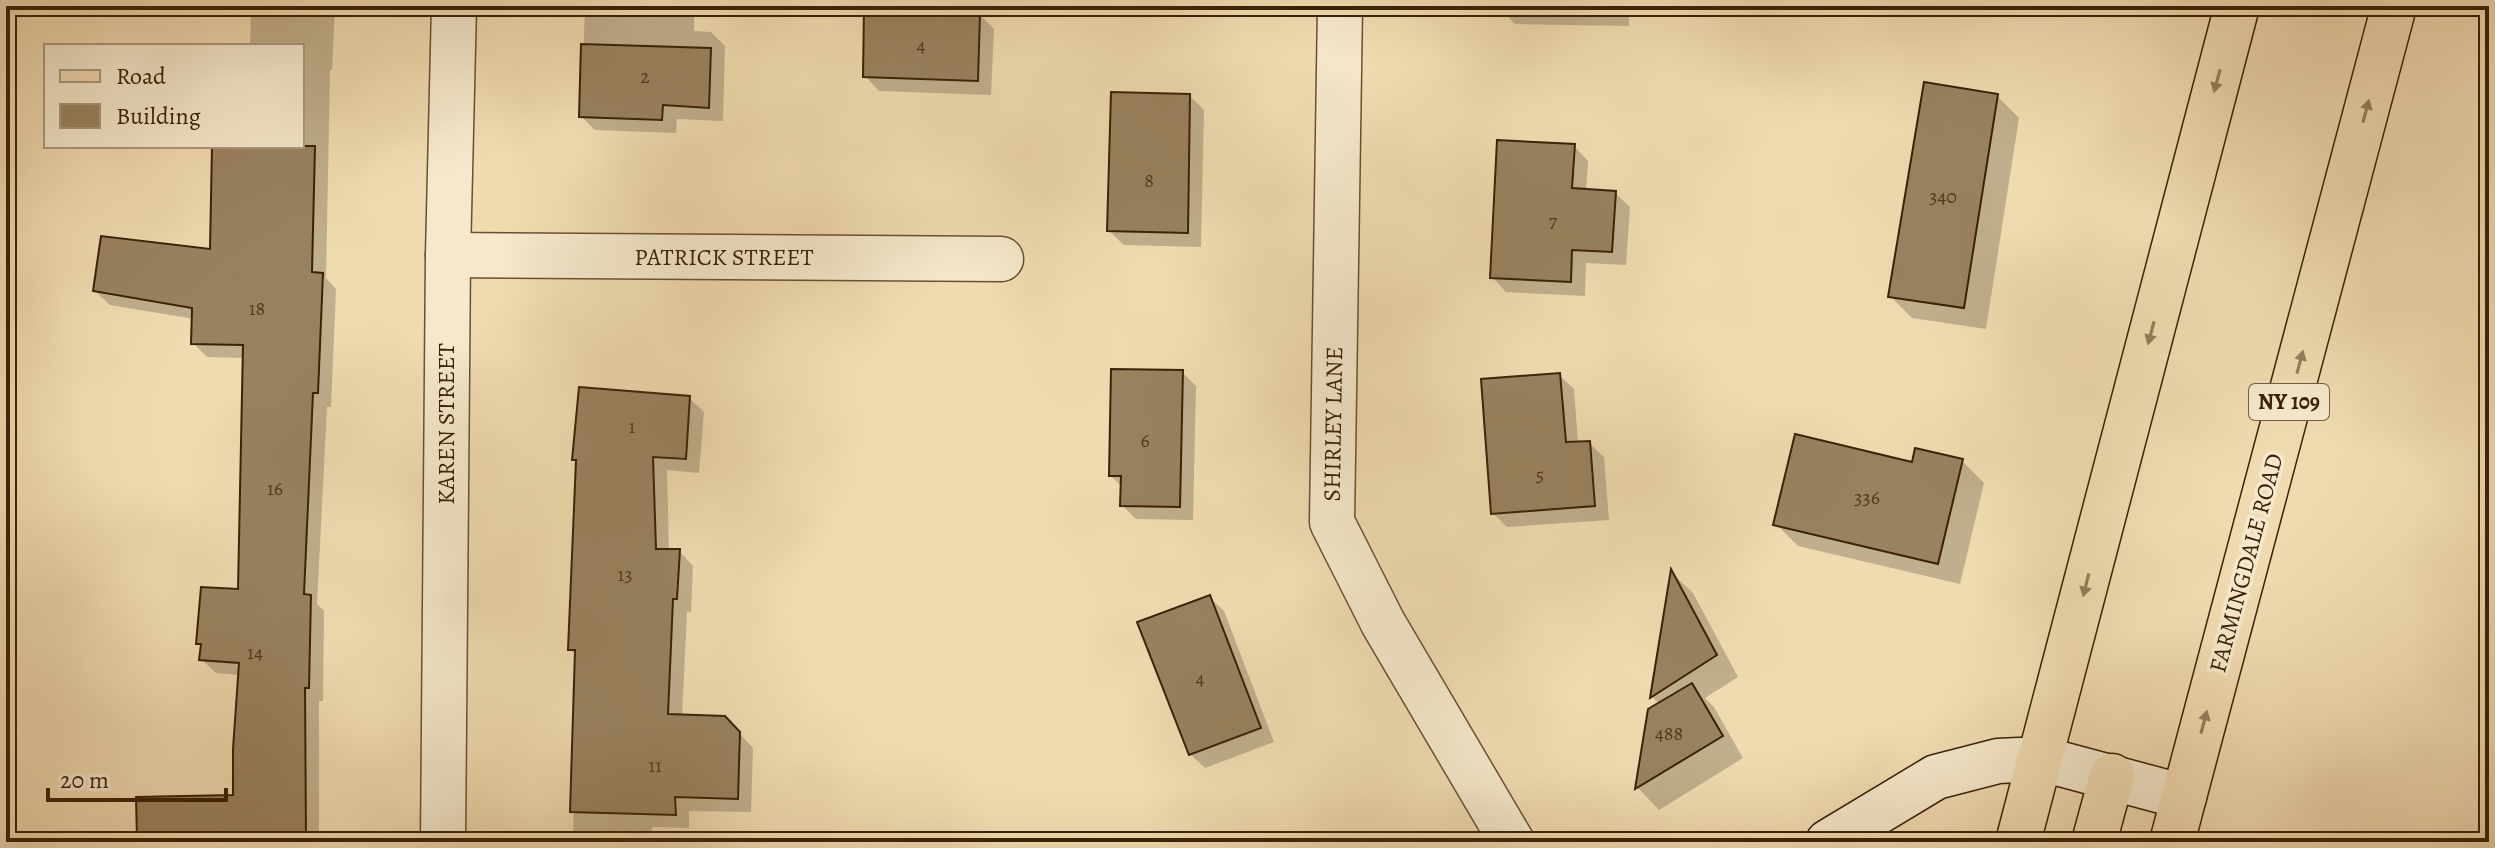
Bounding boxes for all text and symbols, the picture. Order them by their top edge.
house number: 4 [916,32,926,59]
legend [44,44,304,148]
text: Road [116,60,166,92]
house number: 2 [640,63,650,90]
one-way arrow [2211,69,2223,94]
one-way arrow [2361,98,2373,123]
text: Building [116,100,201,132]
house number: 8 [1144,167,1154,194]
house number: 340 [1929,183,1957,210]
house number: 7 [1549,207,1558,234]
street label: PATRICK STREET [634,241,814,273]
house number: 18 [249,295,265,322]
one-way arrow [2145,320,2157,345]
street label: KAREN STREET [430,343,462,505]
street label: SHIRLEY LANE [1316,346,1350,502]
one-way arrow [2294,350,2306,375]
road number: NY 109 [2249,384,2329,420]
house number: 1 [629,413,636,440]
house number: 6 [1140,427,1150,454]
street label: FARMINGDALE ROAD [2201,450,2291,676]
house number: 5 [1536,461,1544,488]
house number: 16 [267,475,283,502]
house number: 336 [1854,484,1880,511]
house number: 13 [617,561,633,588]
one-way arrow [2079,572,2091,597]
house number: 14 [247,639,263,666]
house number: 4 [1195,665,1205,692]
one-way arrow [2198,709,2211,733]
house number: 488 [1655,720,1683,747]
scale bar [48,752,226,802]
house number: 11 [648,752,662,779]
text: 20 m [60,764,109,796]

